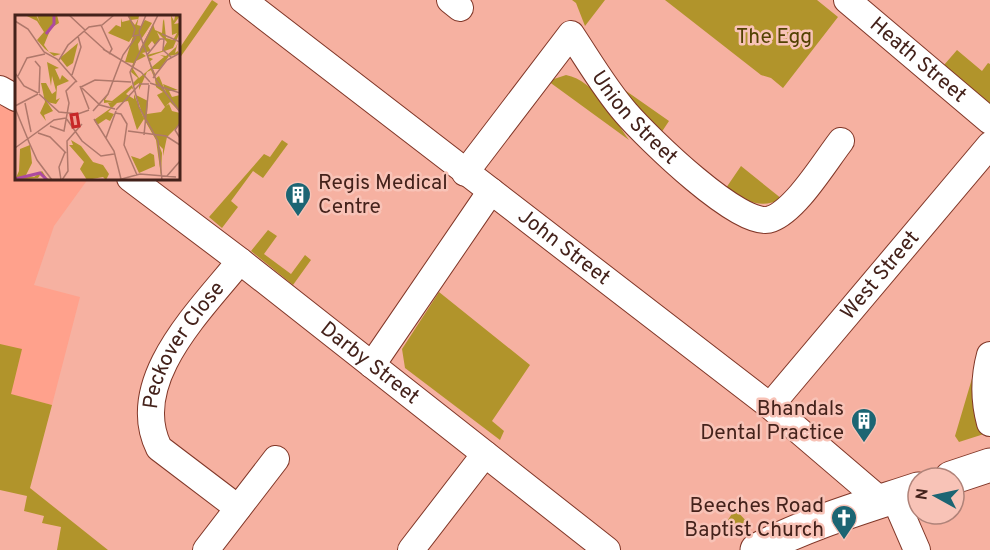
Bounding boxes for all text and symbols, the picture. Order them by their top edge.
street label: Heath Street [864,11,972,109]
inset map [15,15,180,180]
park label: The Egg [736,24,812,51]
street label: Union Street [585,65,683,171]
place label: Regis Medical Centre [318,170,448,221]
building icon: Regis Medical Centre [283,180,313,218]
street label: John Street [512,203,616,291]
street label: West Street [835,225,926,326]
street label: Peckover Close [137,276,231,410]
street label: Darby Street [315,316,425,411]
place label: Bhandals Dental Practice [700,396,844,447]
building icon: Bhandals Dental Practice [849,406,879,444]
north arrow [906,466,966,526]
text: N [912,487,934,501]
place label: Beeches Road Baptist Church [684,493,824,544]
church icon: Beeches Road Baptist Church [829,503,859,541]

